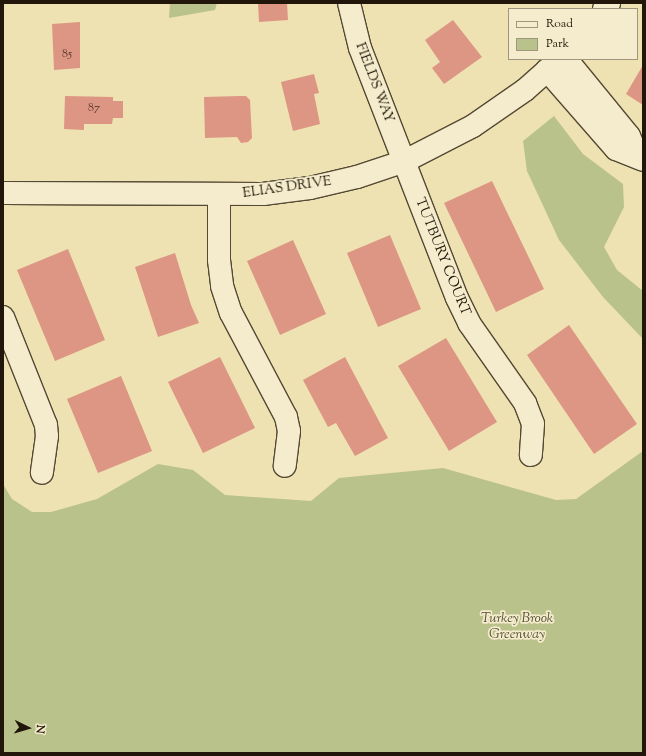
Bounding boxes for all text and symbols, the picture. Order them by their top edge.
legend [508,8,638,60]
text: Road [546,15,573,33]
text: Park [546,35,569,53]
street label: FIELDS WAY [351,41,397,125]
house number: 85 [62,48,72,62]
house number: 87 [88,102,100,116]
street label: ELIAS DRIVE [242,173,332,203]
street label: TUTBURY COURT [411,196,473,318]
park label: Turkey Brook Greenway [481,611,553,644]
north arrow [8,708,48,748]
text: N [32,724,48,734]

